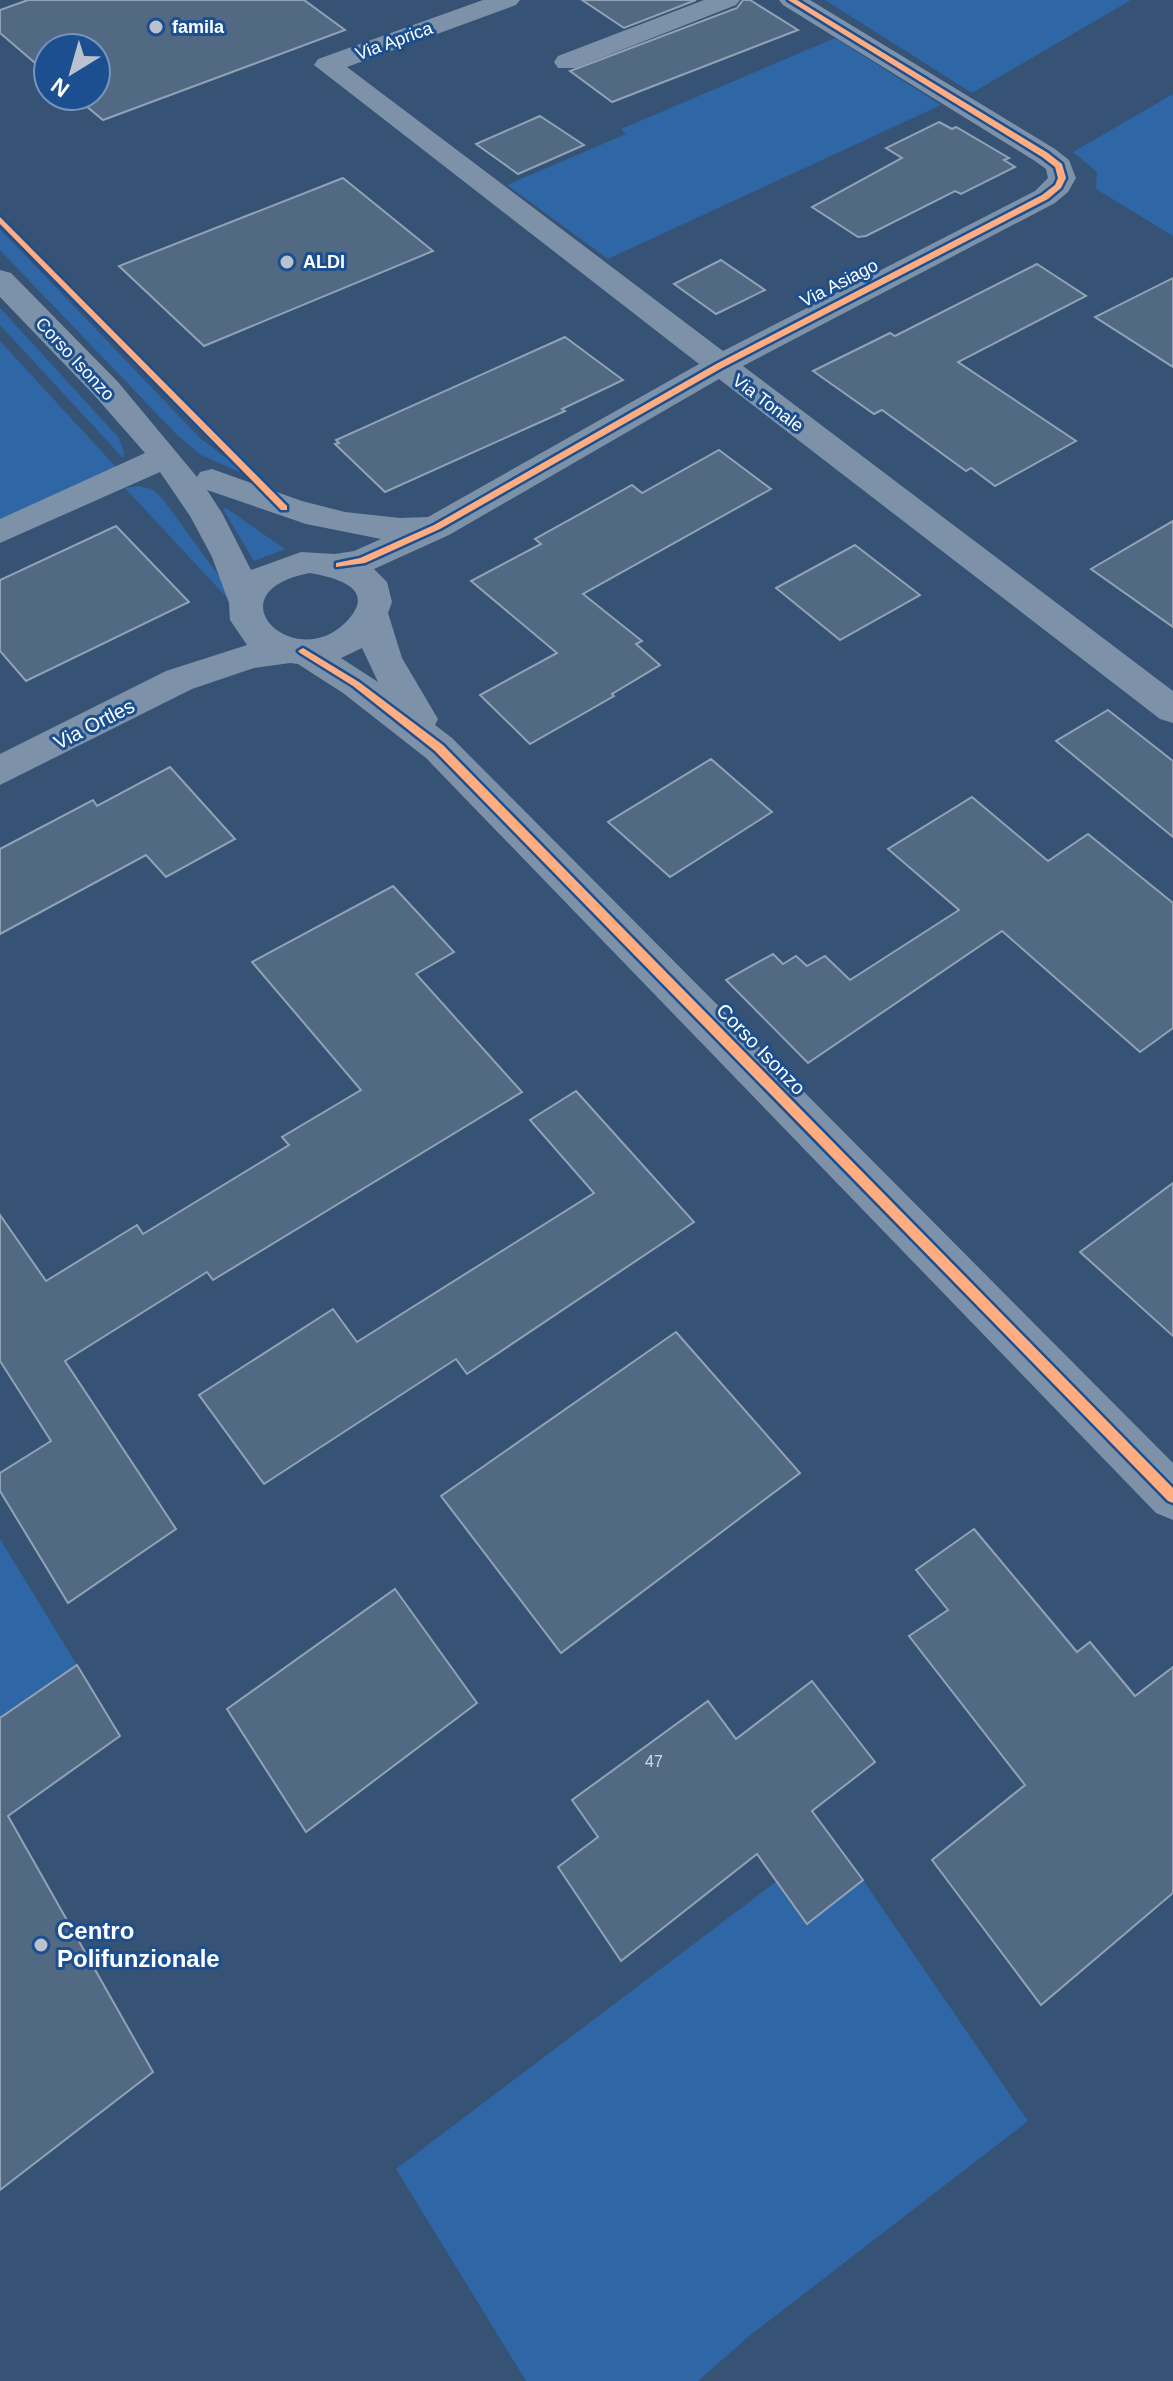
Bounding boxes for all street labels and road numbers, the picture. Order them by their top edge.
street label: Via Aprica [353,17,436,64]
street label: Via Asiago [797,255,881,311]
street label: Corso Isonzo [32,313,118,405]
street label: Via Tonale [729,370,807,436]
street label: Via Ortles [50,694,138,754]
street label: Corso Isonzo [712,999,810,1099]

